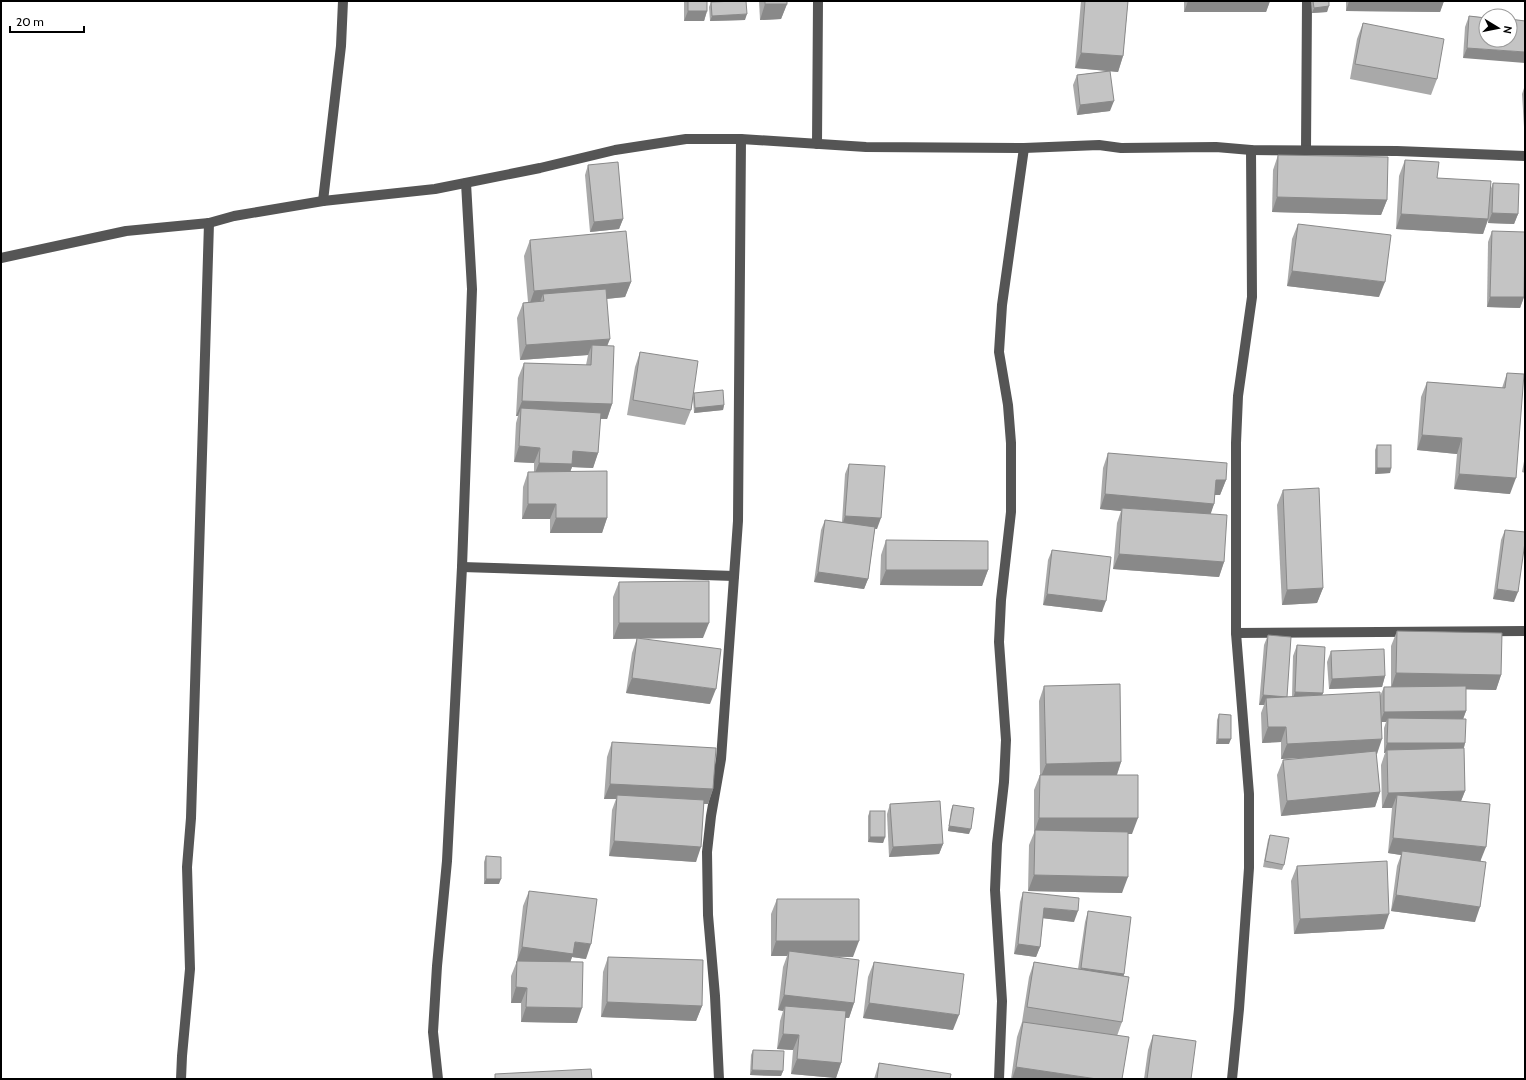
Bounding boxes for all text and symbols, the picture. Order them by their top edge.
scale bar [10,8,84,34]
north arrow [1478,8,1518,48]
text: 20 m [16,14,44,29]
text: N [1500,25,1515,35]

